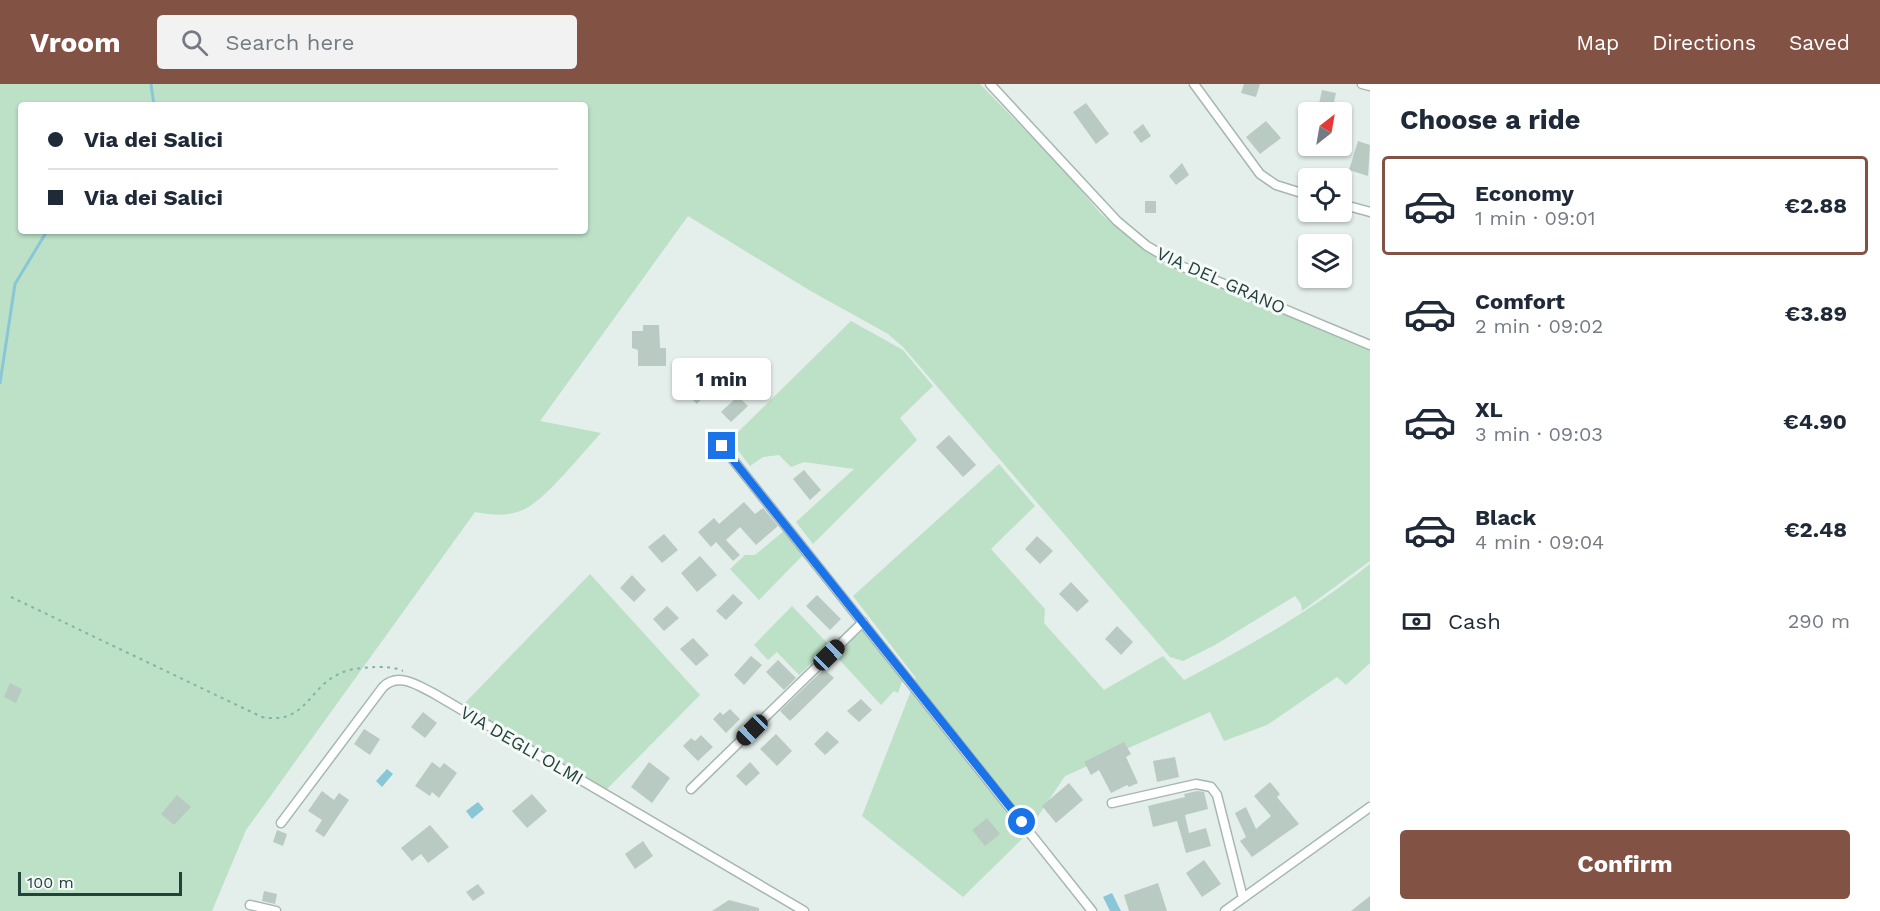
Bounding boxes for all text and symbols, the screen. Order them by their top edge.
search box [157,15,577,69]
text: Vroom [30,26,121,59]
icon: search [178,26,211,59]
text: Search here [226,30,354,55]
text: Map [1576,30,1619,55]
text: Directions [1652,30,1756,55]
text: Saved [1789,30,1850,55]
north arrow [1298,102,1352,156]
map controls [1298,102,1352,288]
text: Choose a ride [1400,104,1580,136]
text: Via dei Salici [84,127,223,152]
button: locate [1298,168,1352,222]
icon: car [1403,179,1457,233]
text: Economy [1475,181,1574,206]
text: Via dei Salici [84,185,223,210]
text: €2.88 [1784,193,1847,218]
text: 1 min · 09:01 [1475,206,1595,230]
button: layers [1298,234,1352,288]
street label: VIA DEL GRANO [1153,242,1289,318]
icon: car [1403,287,1457,341]
text: Comfort [1475,289,1565,314]
text: €3.89 [1785,301,1847,326]
text: 2 min · 09:02 [1475,314,1603,338]
callout: 1 min [672,359,771,401]
text: 1 min [696,367,747,391]
icon: car [1403,395,1457,449]
text: XL [1475,397,1503,422]
text: €4.90 [1783,409,1847,434]
text: 3 min · 09:03 [1475,422,1603,446]
route end [708,432,735,459]
icon: car [1403,503,1457,557]
text: Black [1475,505,1536,530]
text: €2.48 [1784,517,1847,542]
text: 4 min · 09:04 [1475,530,1604,554]
icon: cash [1400,605,1433,638]
text: Cash [1448,609,1501,634]
text: 290 m [1788,609,1850,633]
car [810,636,848,674]
street label: VIA DEGLI OLMI [457,701,587,789]
car [733,711,771,749]
route start [1008,808,1035,835]
button: Confirm [1400,830,1850,899]
scale bar [18,869,182,896]
text: 100 m [27,873,74,892]

